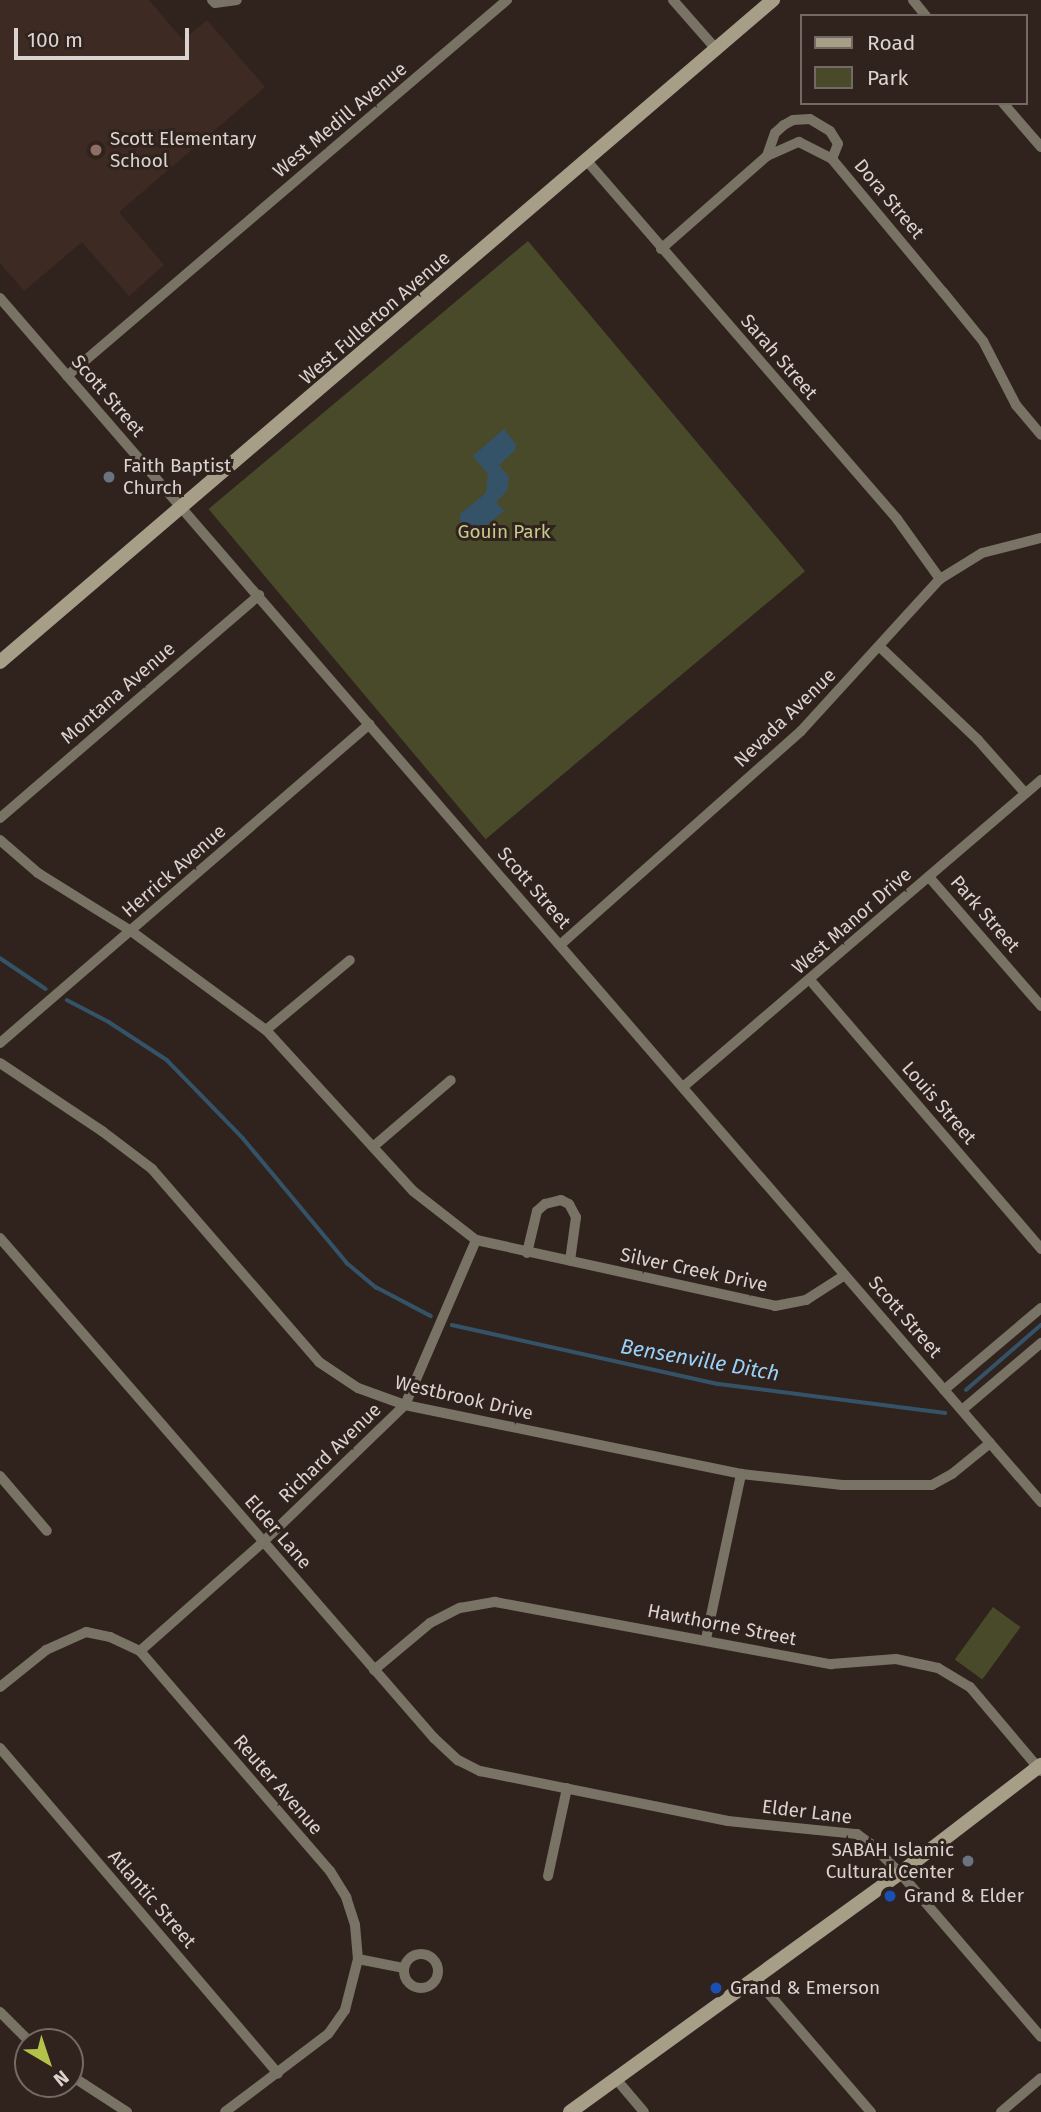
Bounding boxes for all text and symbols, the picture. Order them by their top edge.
scale bar [18,14,192,58]
legend [800,14,1027,105]
text: 100 m [27,27,83,53]
text: Road [867,30,915,56]
street label: West Medill Avenue [268,57,412,183]
text: Park [867,65,908,91]
place label: Scott Elementary School [110,128,256,172]
marker: Scott Elementary School [88,142,104,158]
street label: Dora Street [849,155,929,243]
street label: West Fullerton Avenue [295,246,455,390]
street label: Sarah Street [736,310,822,404]
street label: Scott Street [66,351,150,441]
place label: Faith Baptist Church [123,455,231,499]
marker: Faith Baptist Church [101,469,117,485]
park label: Gouin Park [457,521,551,543]
street label: Montana Avenue [56,637,180,749]
street label: Nevada Avenue [729,664,841,772]
street label: Herrick Avenue [117,820,231,922]
street label: Scott Street [492,843,576,933]
street label: West Manor Drive [788,863,916,979]
street label: Park Street [946,871,1024,957]
street label: Louis Street [897,1057,981,1149]
street label: Silver Creek Drive [618,1243,770,1297]
street label: Scott Street [863,1272,947,1362]
water label: Bensenville Ditch [619,1334,781,1386]
street label: Westbrook Drive [393,1371,535,1425]
street label: Richard Avenue [274,1398,386,1508]
street label: Elder Lane [240,1490,316,1574]
street label: Hawthorne Street [646,1599,798,1651]
street label: Reuter Avenue [228,1730,328,1840]
street label: Elder Lane [761,1795,853,1829]
place label: SABAH Islamic Cultural Center [826,1839,954,1883]
street label: Atlantic Street [103,1845,201,1953]
marker: SABAH Islamic Cultural Center [960,1853,976,1869]
place label: Grand & Elder [904,1885,1024,1907]
marker: Grand & Elder [882,1888,898,1904]
place label: Grand & Emerson [730,1977,880,1999]
marker: Grand & Emerson [708,1980,724,1996]
north arrow [14,2028,84,2098]
text: N [49,2065,73,2091]

